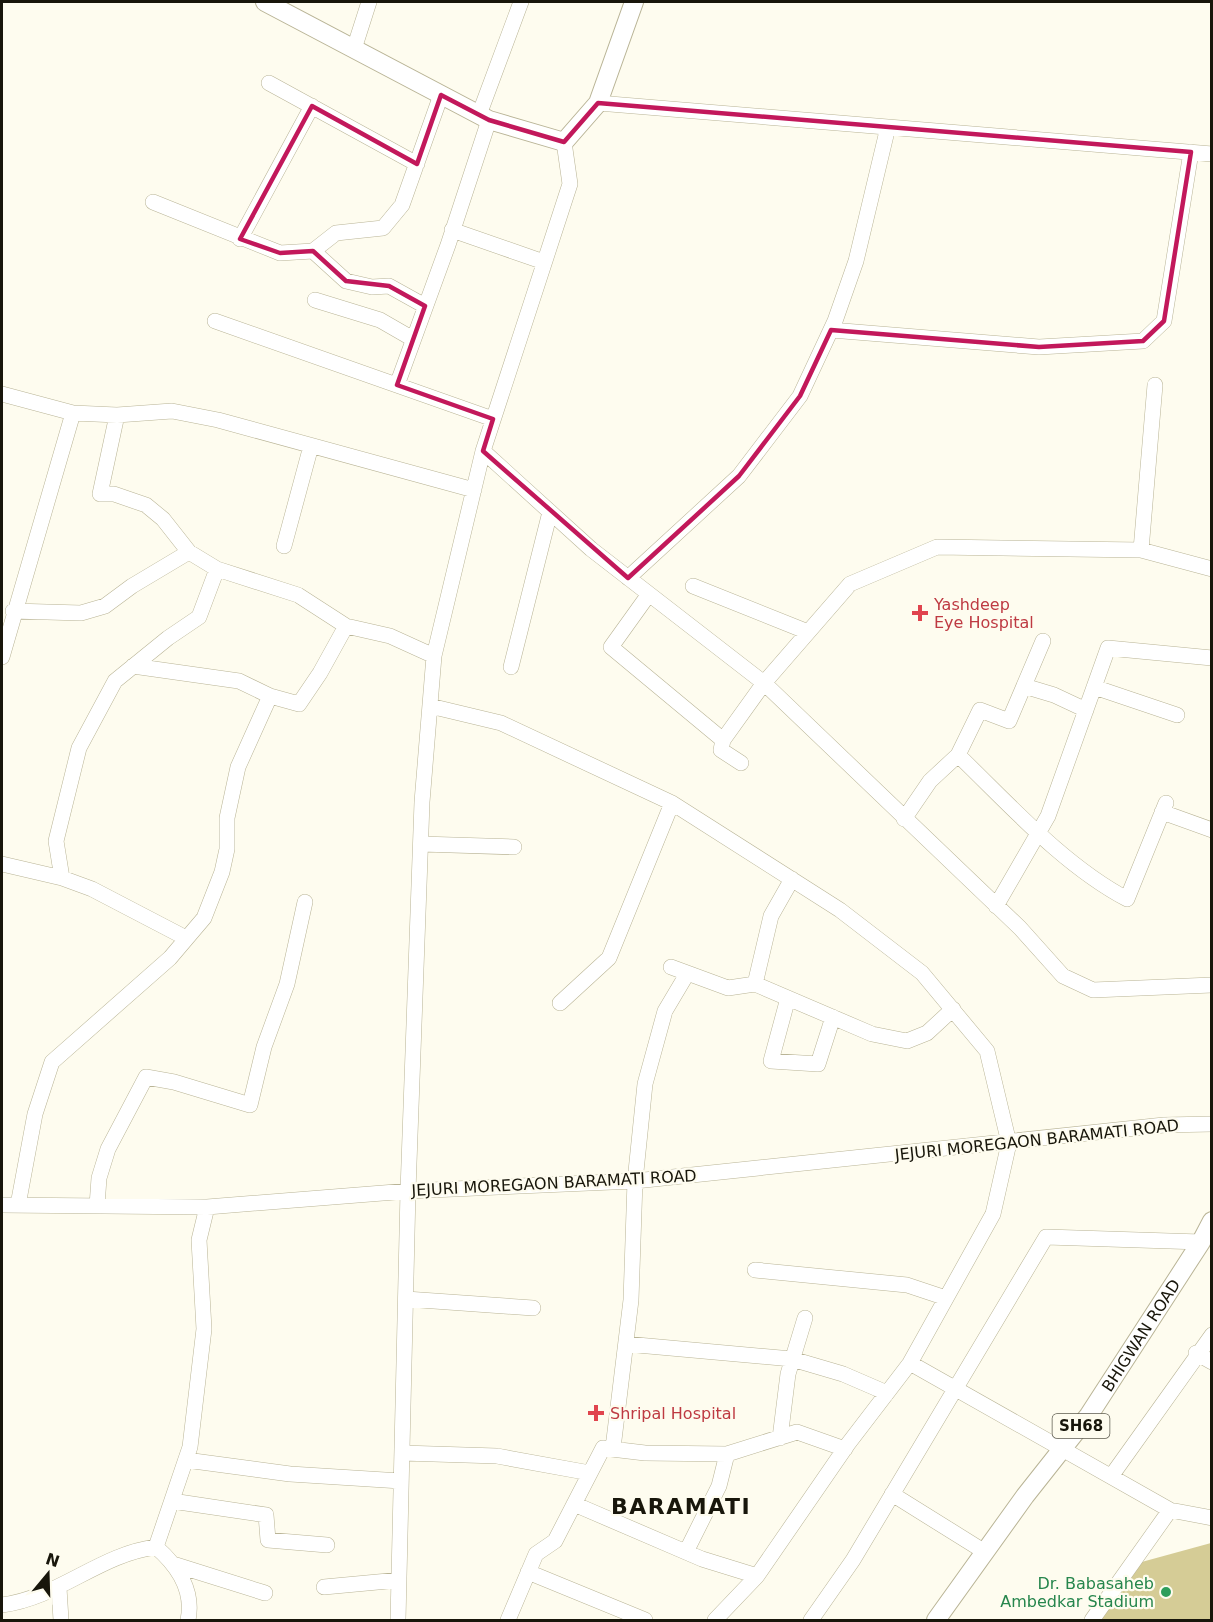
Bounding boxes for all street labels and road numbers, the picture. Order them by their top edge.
street label: JEJURI MOREGAON BARAMATI ROAD [893,1116,1180,1164]
street label: JEJURI MOREGAON BARAMATI ROAD [410,1166,697,1200]
street label: BHIGWAN ROAD [1097,1275,1184,1395]
road number: SH68 [1052,1414,1110,1438]

